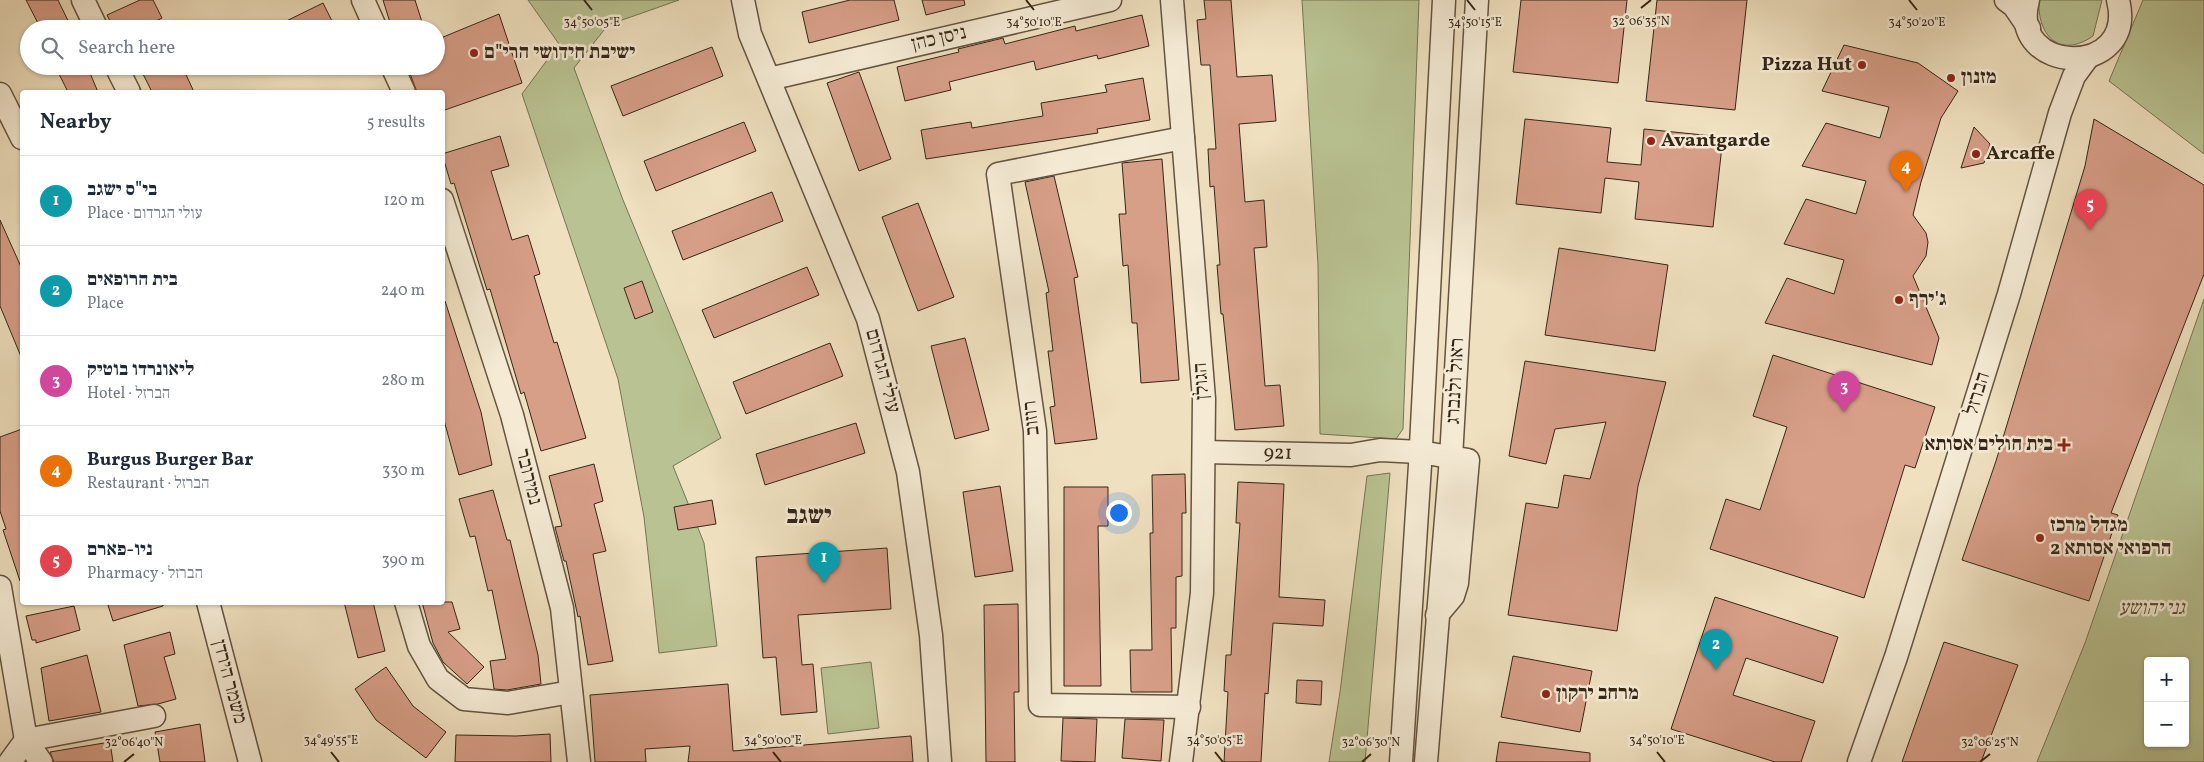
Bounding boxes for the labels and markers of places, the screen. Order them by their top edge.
place label: ישיבת חידושי הרי"ם [484,39,635,67]
marker: ישיבת חידושי הרי"ם [468,47,480,59]
place label: Pizza Hut [1762,51,1852,79]
marker: Pizza Hut [1856,59,1868,71]
place label: מזנון [1961,64,1997,92]
marker: מזנון [1945,72,1957,84]
place label: Avantgarde [1661,127,1770,155]
marker: Avantgarde [1645,135,1657,147]
place label: Arcaffe [1986,140,2055,168]
marker: Arcaffe [1970,148,1982,160]
pin: 4 [1890,151,1922,192]
pin: 5 [2074,189,2106,230]
place label: ג'ירף [1909,286,1947,314]
marker: ג'ירף [1893,294,1905,306]
pin: 3 [1828,371,1860,412]
place label: בית חולים אסותא [1924,431,2053,459]
marker: בית חולים אסותא [2057,438,2071,452]
place label: מגדל מרכז הרפואי אסותא 2 [2050,512,2172,563]
marker: מגדל מרכז הרפואי אסותא 2 [2034,532,2046,544]
pin: 1 [808,542,840,583]
pin: 2 [1700,629,1732,670]
place label: מרחב ירקון [1556,680,1639,708]
marker: מרחב ירקון [1540,688,1552,700]

